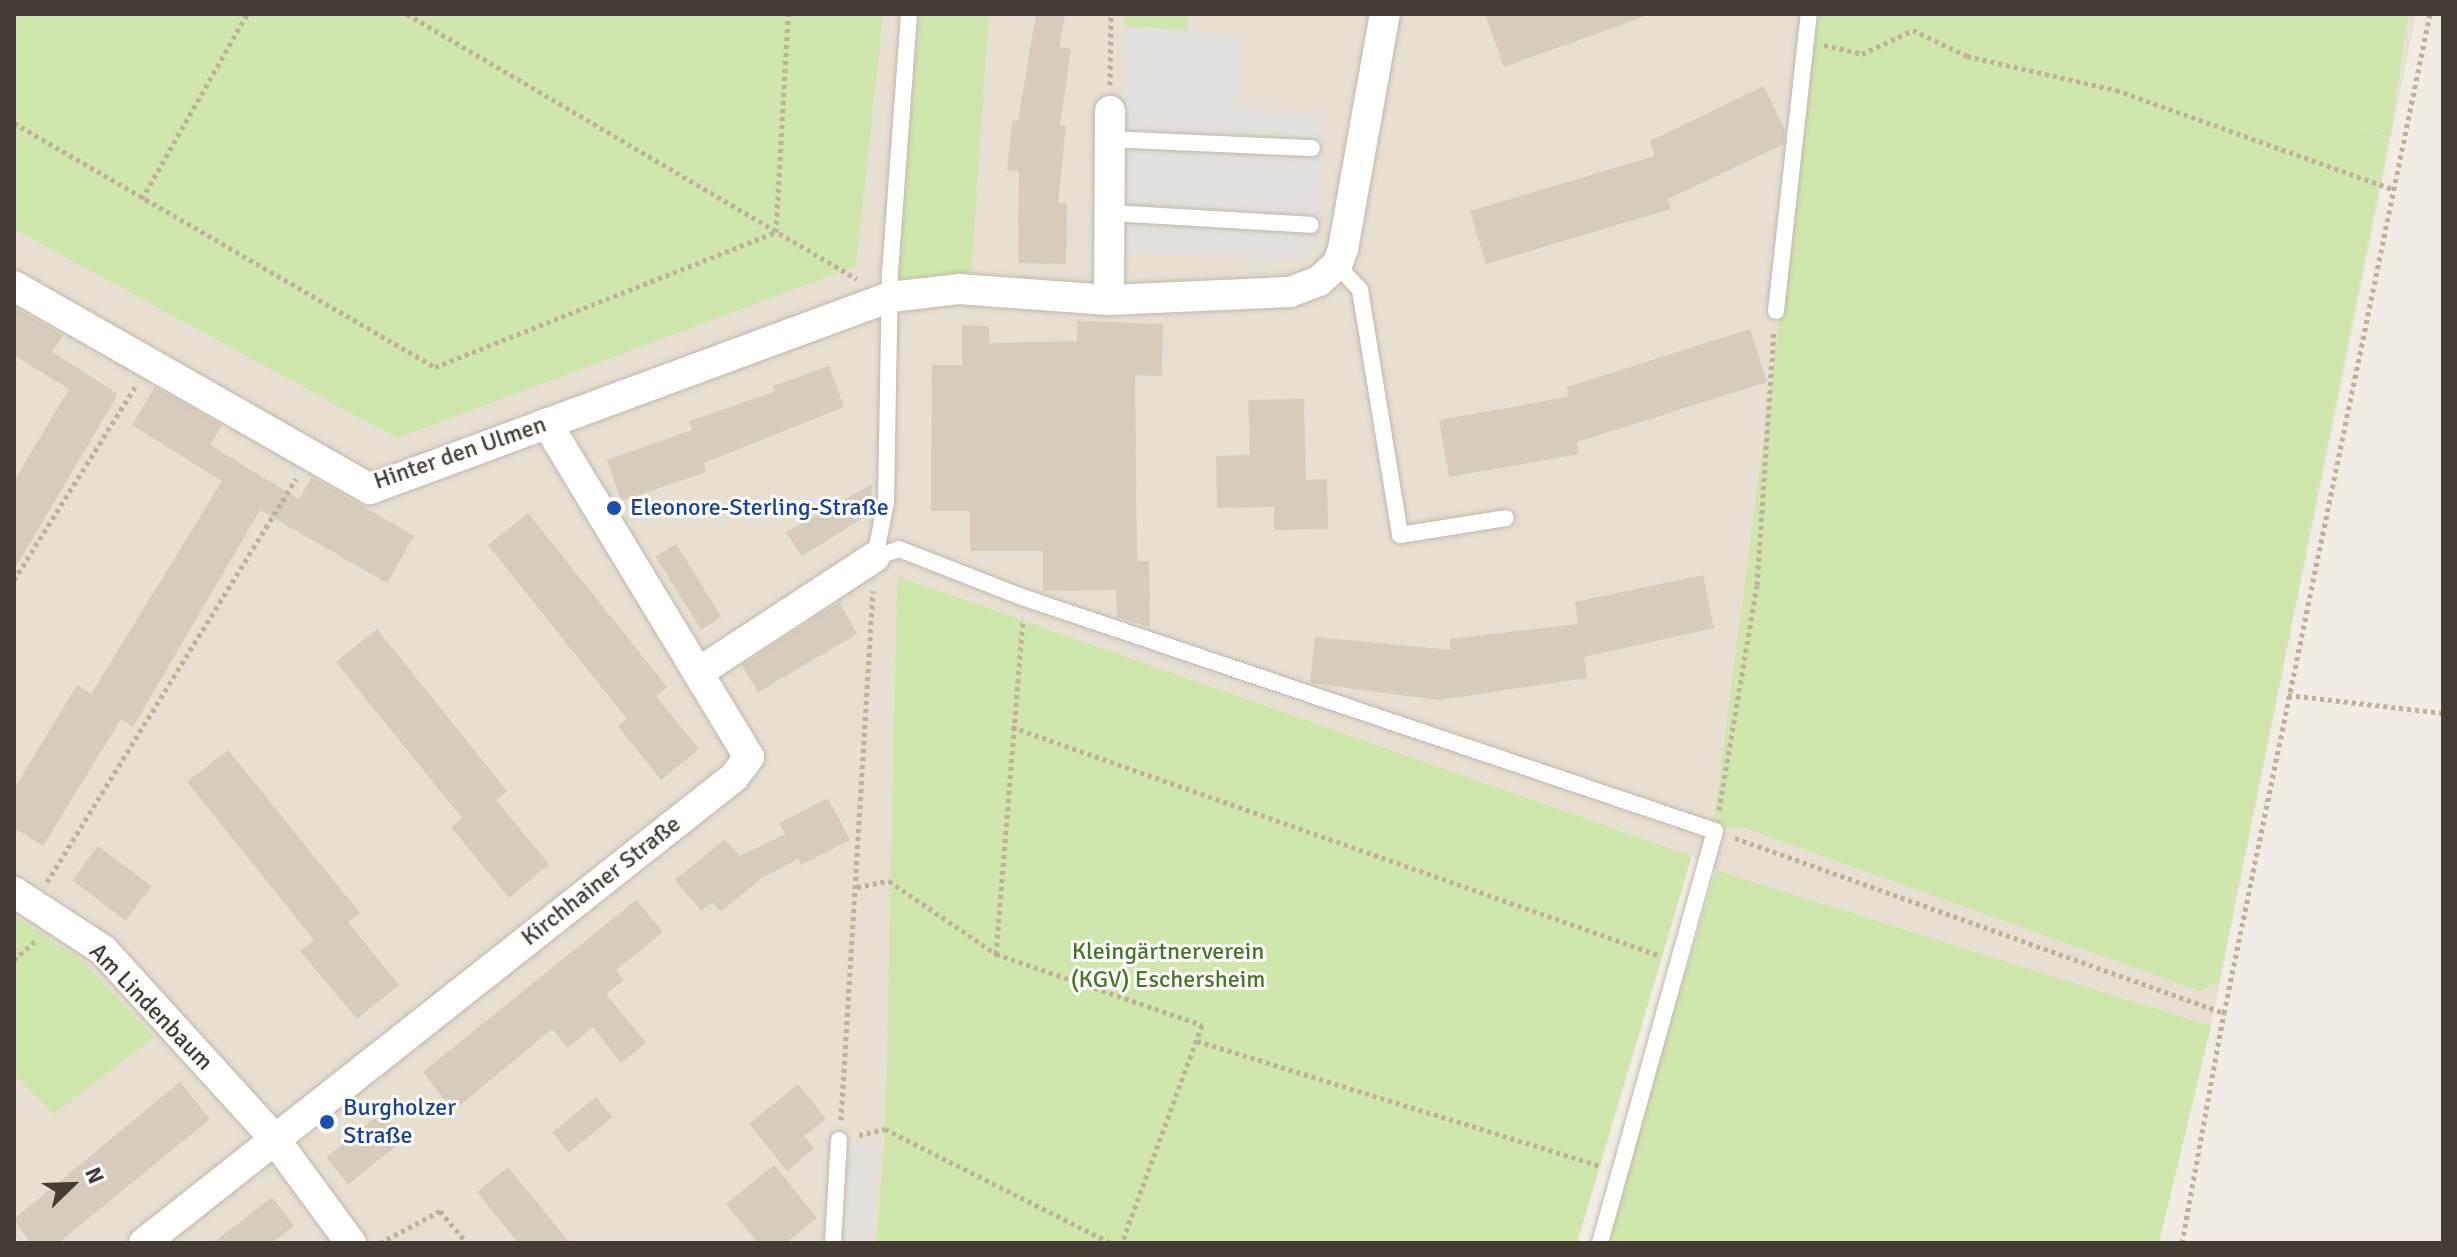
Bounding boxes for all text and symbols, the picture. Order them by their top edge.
street label: Hinter den Ulmen [370,410,550,496]
place label: Eleonore-Sterling-Straße [630,494,889,522]
marker: Eleonore-Sterling-Straße [605,499,623,517]
street label: Kirchhainer Straße [516,810,686,952]
street label: Am Lindenbaum [83,937,219,1077]
park label: Kleingärtnerverein (KGV) Eschersheim [1071,938,1265,994]
place label: Burgholzer Straße [343,1094,456,1150]
marker: Burgholzer Straße [318,1113,336,1131]
north arrow [32,1145,112,1225]
text: N [79,1163,110,1188]

